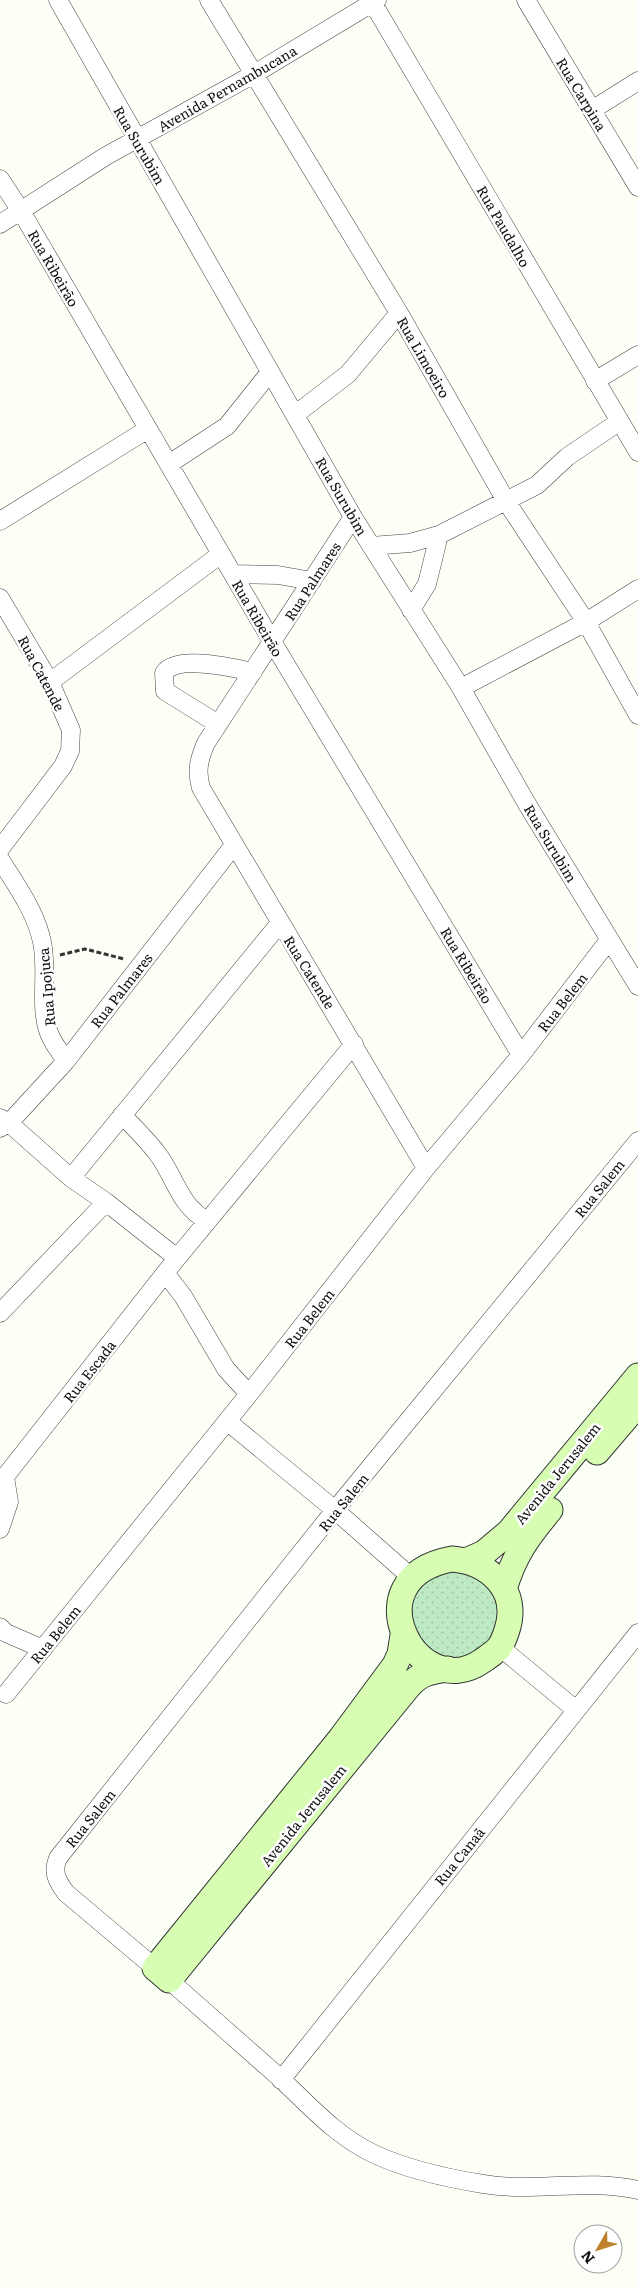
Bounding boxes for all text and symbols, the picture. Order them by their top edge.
street label: Avenida Pernambucana [154,40,301,136]
street label: Rua Carpina [552,53,612,135]
street label: Rua Surubim [109,102,171,188]
street label: Rua Paudalho [472,181,536,271]
street label: Rua Ribeirão [24,226,84,310]
street label: Rua Limoeiro [393,313,455,401]
street label: Rua Surubim [311,453,373,539]
street label: Rua Palmares [279,538,345,624]
street label: Rua Ribeirão [228,576,288,660]
street label: Rua Catende [14,632,70,714]
street label: Rua Surubim [520,800,582,886]
street label: Rua Ribeirão [436,923,498,1007]
street label: Rua Catende [279,931,341,1013]
street label: Rua Ipojuca [33,946,59,1027]
street label: Rua Palmares [85,948,157,1032]
street label: Rua Belem [532,968,592,1036]
street label: Rua Salem [569,1154,629,1221]
street label: Rua Belem [279,1284,339,1352]
street label: Rua Escada [58,1335,120,1407]
street label: Avenida Jerusalem [510,1417,605,1528]
street label: Rua Salem [313,1468,373,1535]
street label: Rua Belem [25,1600,85,1668]
street label: Avenida Jerusalem [256,1759,351,1870]
street label: Rua Salem [60,1784,120,1851]
street label: Rua Canaã [429,1822,489,1890]
north arrow [573,2224,623,2274]
text: N [575,2247,599,2269]

